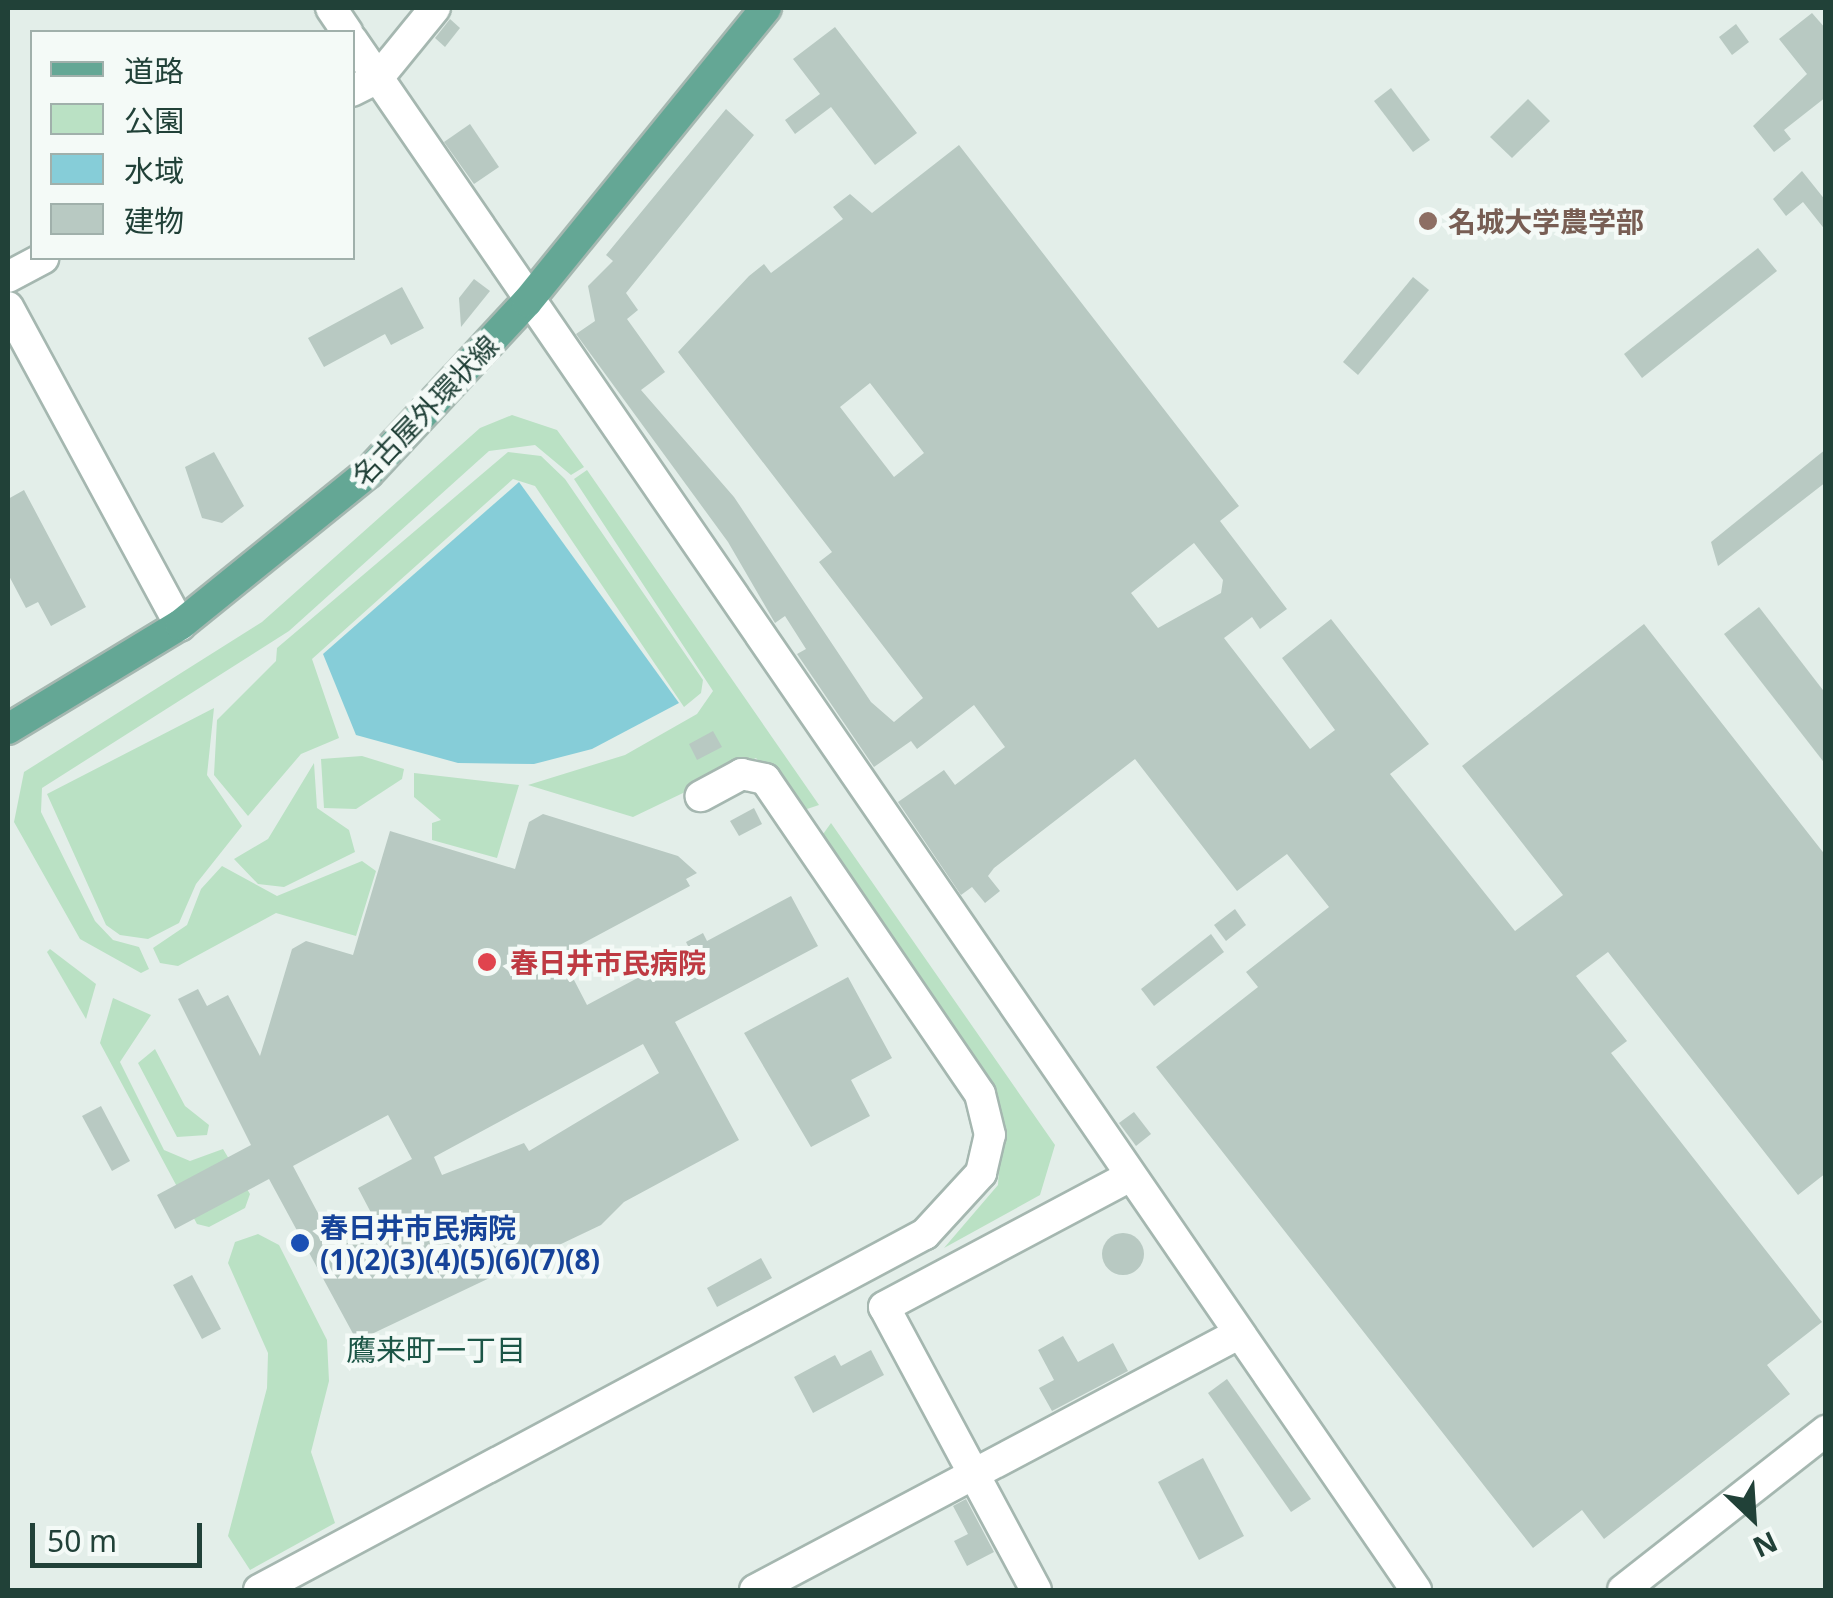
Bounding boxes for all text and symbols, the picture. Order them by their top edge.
legend [30,30,355,260]
text: 道路 [124,50,184,91]
text: 公園 [124,100,184,141]
text: 水域 [124,150,184,191]
text: 建物 [124,200,184,241]
place label: 名城大学農学部 [1448,204,1644,238]
marker: 名城大学農学部 [1417,210,1439,232]
street label: 名古屋外環状線 [345,328,505,492]
place label: 春日井市民病院 [510,945,706,979]
marker: 春日井市民病院 [474,949,500,975]
place label: 春日井市民病院 (1)(2)(3)(4)(5)(6)(7)(8) [320,1210,600,1276]
marker: 春日井市民病院 (1)(2)(3)(4)(5)(6)(7)(8) [289,1232,311,1254]
district label: 鷹来町一丁目 [346,1332,526,1368]
north arrow [1703,1468,1803,1568]
scale bar [35,1503,208,1565]
text: 50 m [47,1520,117,1561]
text: N [1747,1523,1784,1567]

